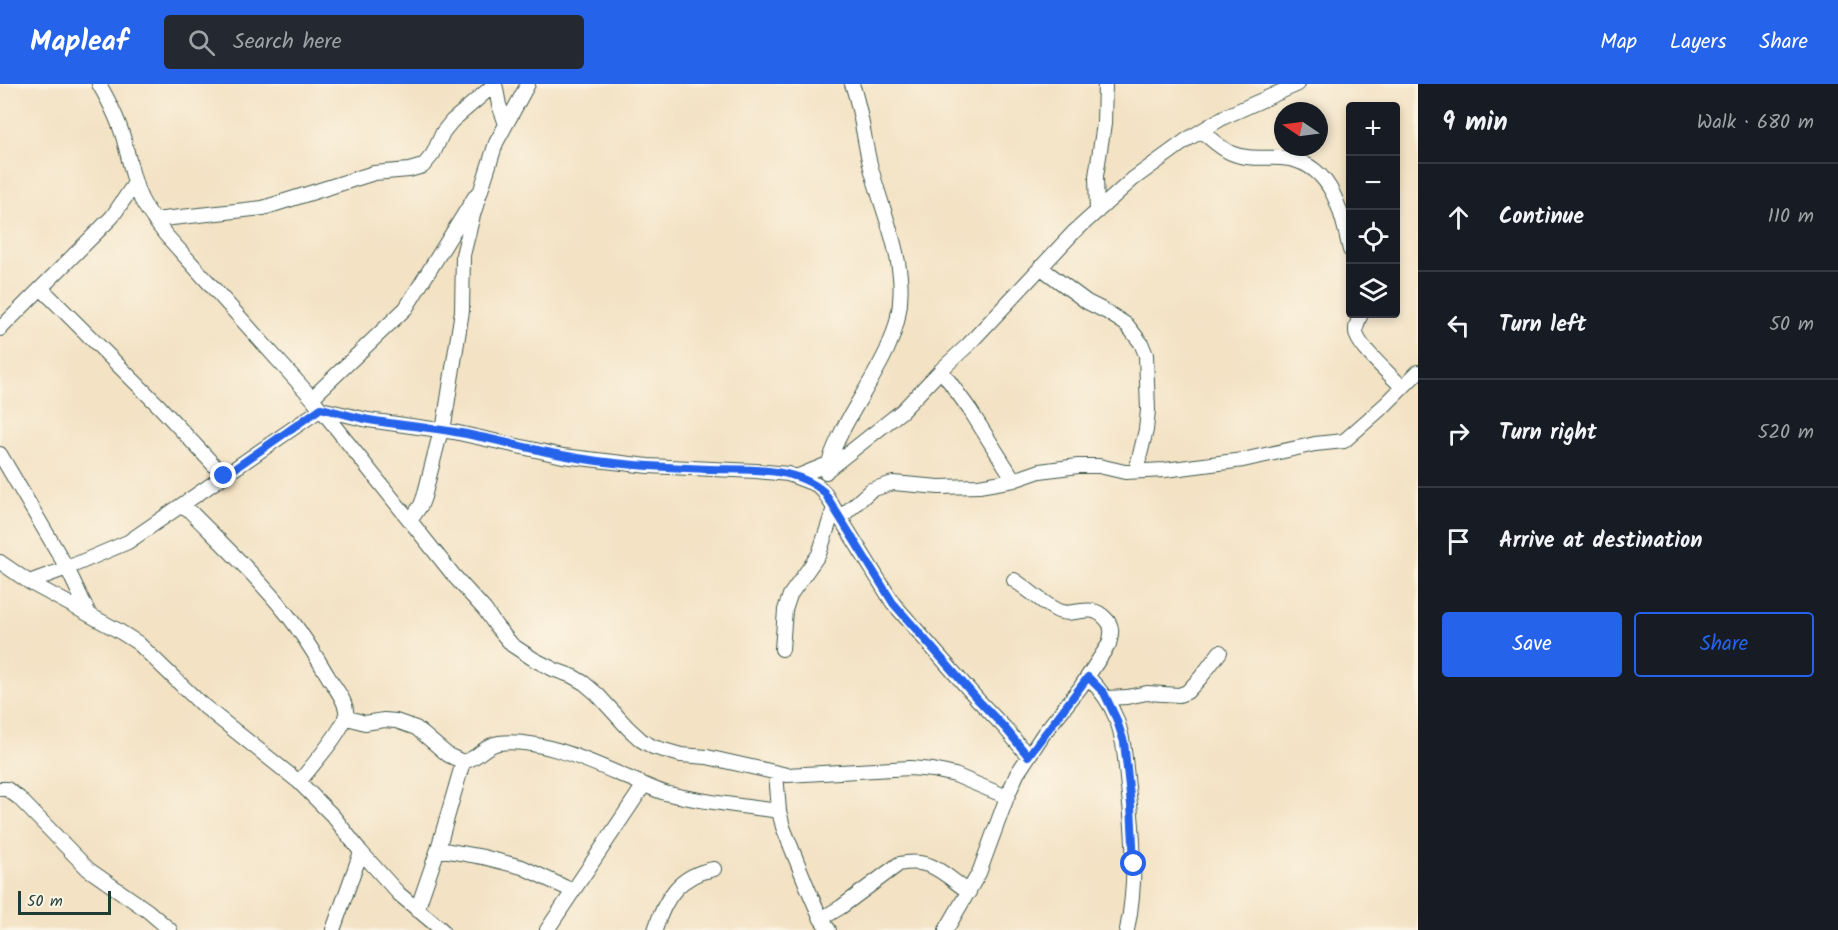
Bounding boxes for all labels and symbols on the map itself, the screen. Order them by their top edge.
north arrow [1274,102,1328,156]
route end [210,462,236,488]
route start [1120,850,1146,876]
scale bar [18,888,111,916]

